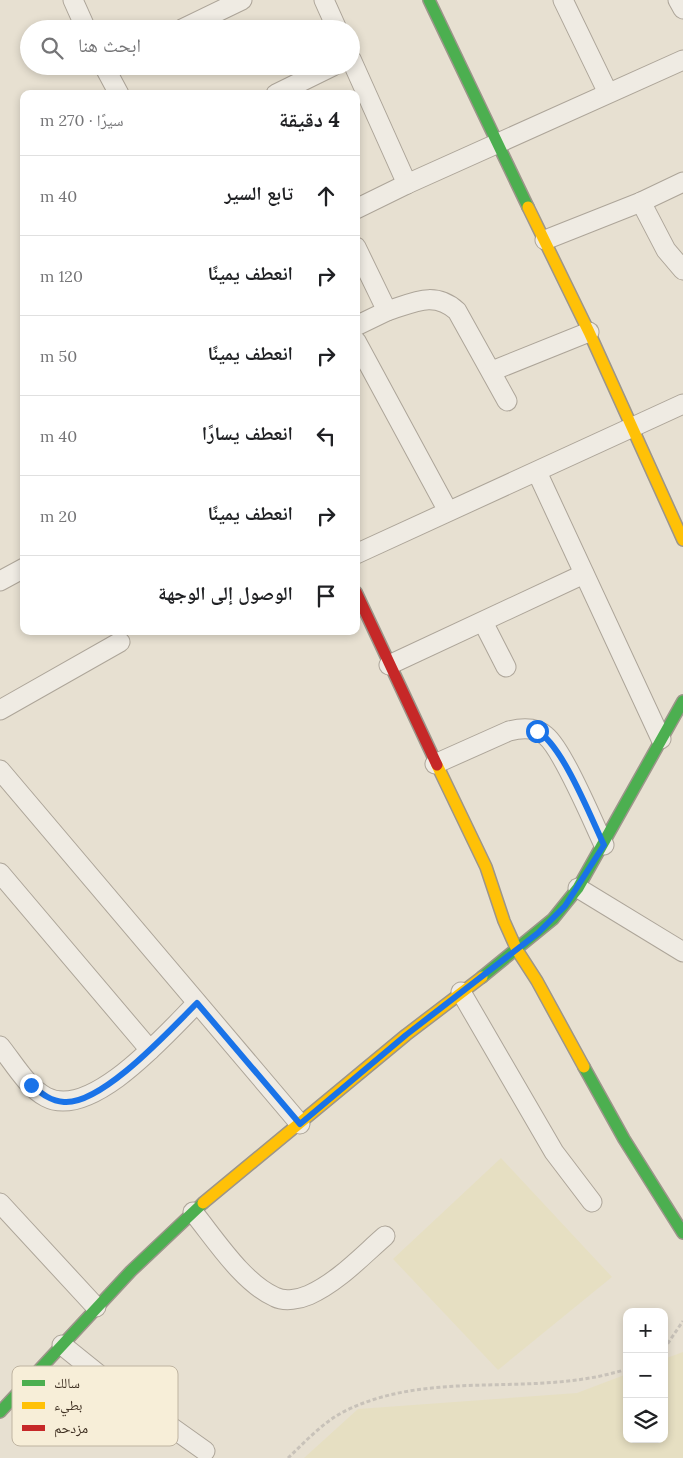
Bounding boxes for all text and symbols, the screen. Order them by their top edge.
search box [20,20,360,75]
text: ابحث هنا [78,33,141,57]
icon: search [38,34,66,62]
text: 4 دقيقة [279,106,340,133]
text: سيرًا · 270 m [40,110,123,130]
text: تابع السير [225,181,293,205]
icon: ahead [312,182,340,210]
text: 40 m [40,186,77,206]
text: انعطف يمينًا [207,261,293,285]
icon: right [312,262,340,290]
text: 120 m [40,266,83,286]
text: انعطف يمينًا [207,341,293,365]
icon: right [312,342,340,370]
text: 50 m [40,346,77,366]
text: انعطف يسارًا [202,421,293,445]
icon: left [312,422,340,450]
text: 40 m [40,426,77,446]
text: انعطف يمينًا [207,501,293,525]
icon: right [312,502,340,530]
text: 20 m [40,506,77,526]
text: الوصول إلى الوجهة [158,581,293,605]
icon: arrive [312,582,340,610]
route start [526,720,549,743]
route end [20,1074,43,1097]
map controls [623,1308,668,1443]
button: + [623,1308,668,1353]
button: − [623,1353,668,1398]
legend [12,1366,178,1446]
text: سالك [54,1374,80,1392]
text: بطيء [54,1396,83,1417]
button: layers [623,1398,668,1443]
text: مزدحم [54,1419,88,1438]

